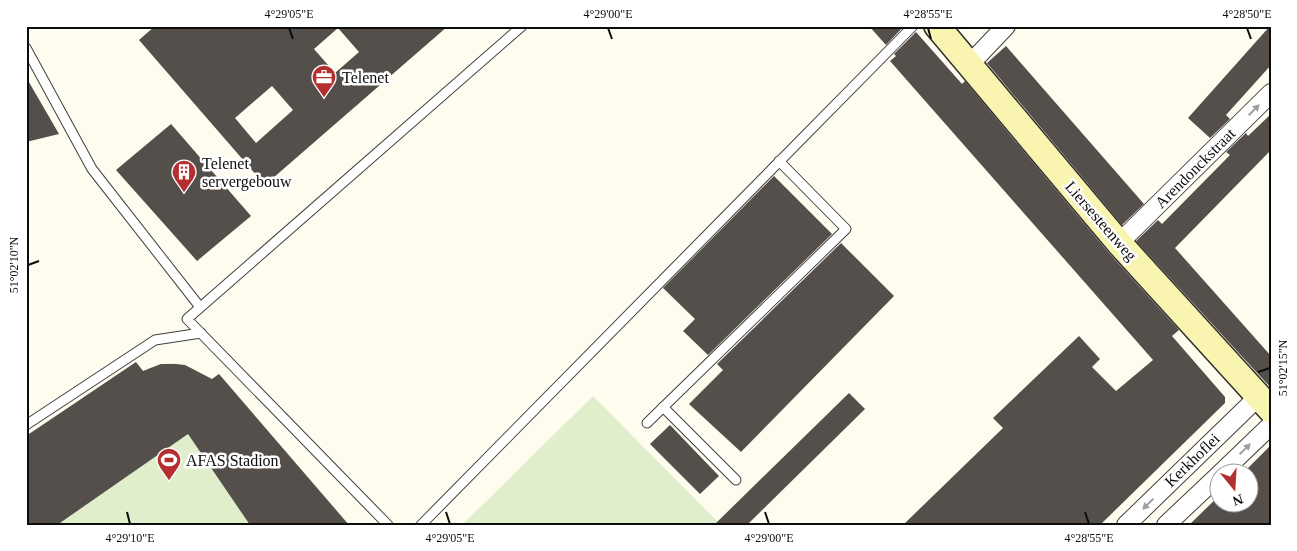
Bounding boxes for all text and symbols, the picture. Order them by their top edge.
text: 4°29'05"E [264,7,314,21]
text: 4°29'00"E [583,7,633,21]
text: 4°28'55"E [903,7,953,21]
text: 4°28'50"E [1222,7,1272,21]
office icon: Telenet [311,64,337,98]
place label: Telenet [342,69,389,86]
one-way arrow [1247,104,1259,116]
street label: Arendonckstraat [1152,124,1239,211]
place label: Telenet servergebouw [202,155,292,191]
building icon: Telenet servergebouw [171,159,197,193]
street label: Liersesteenweg [1061,178,1140,265]
text: 51°02'10"N [7,236,21,293]
text: 51°02'15"N [1276,339,1290,396]
street label: Kerkhoflei [1161,429,1223,490]
one-way arrow [1239,443,1251,455]
sports icon: AFAS Stadion [156,447,182,481]
place label: AFAS Stadion [186,452,279,469]
north arrow [1210,464,1260,514]
text: N [1231,491,1245,509]
one-way arrow [1142,498,1154,510]
text: 4°29'10"E [105,531,155,545]
text: 4°29'05"E [425,531,475,545]
text: 4°29'00"E [744,531,794,545]
text: 4°28'55"E [1064,531,1114,545]

